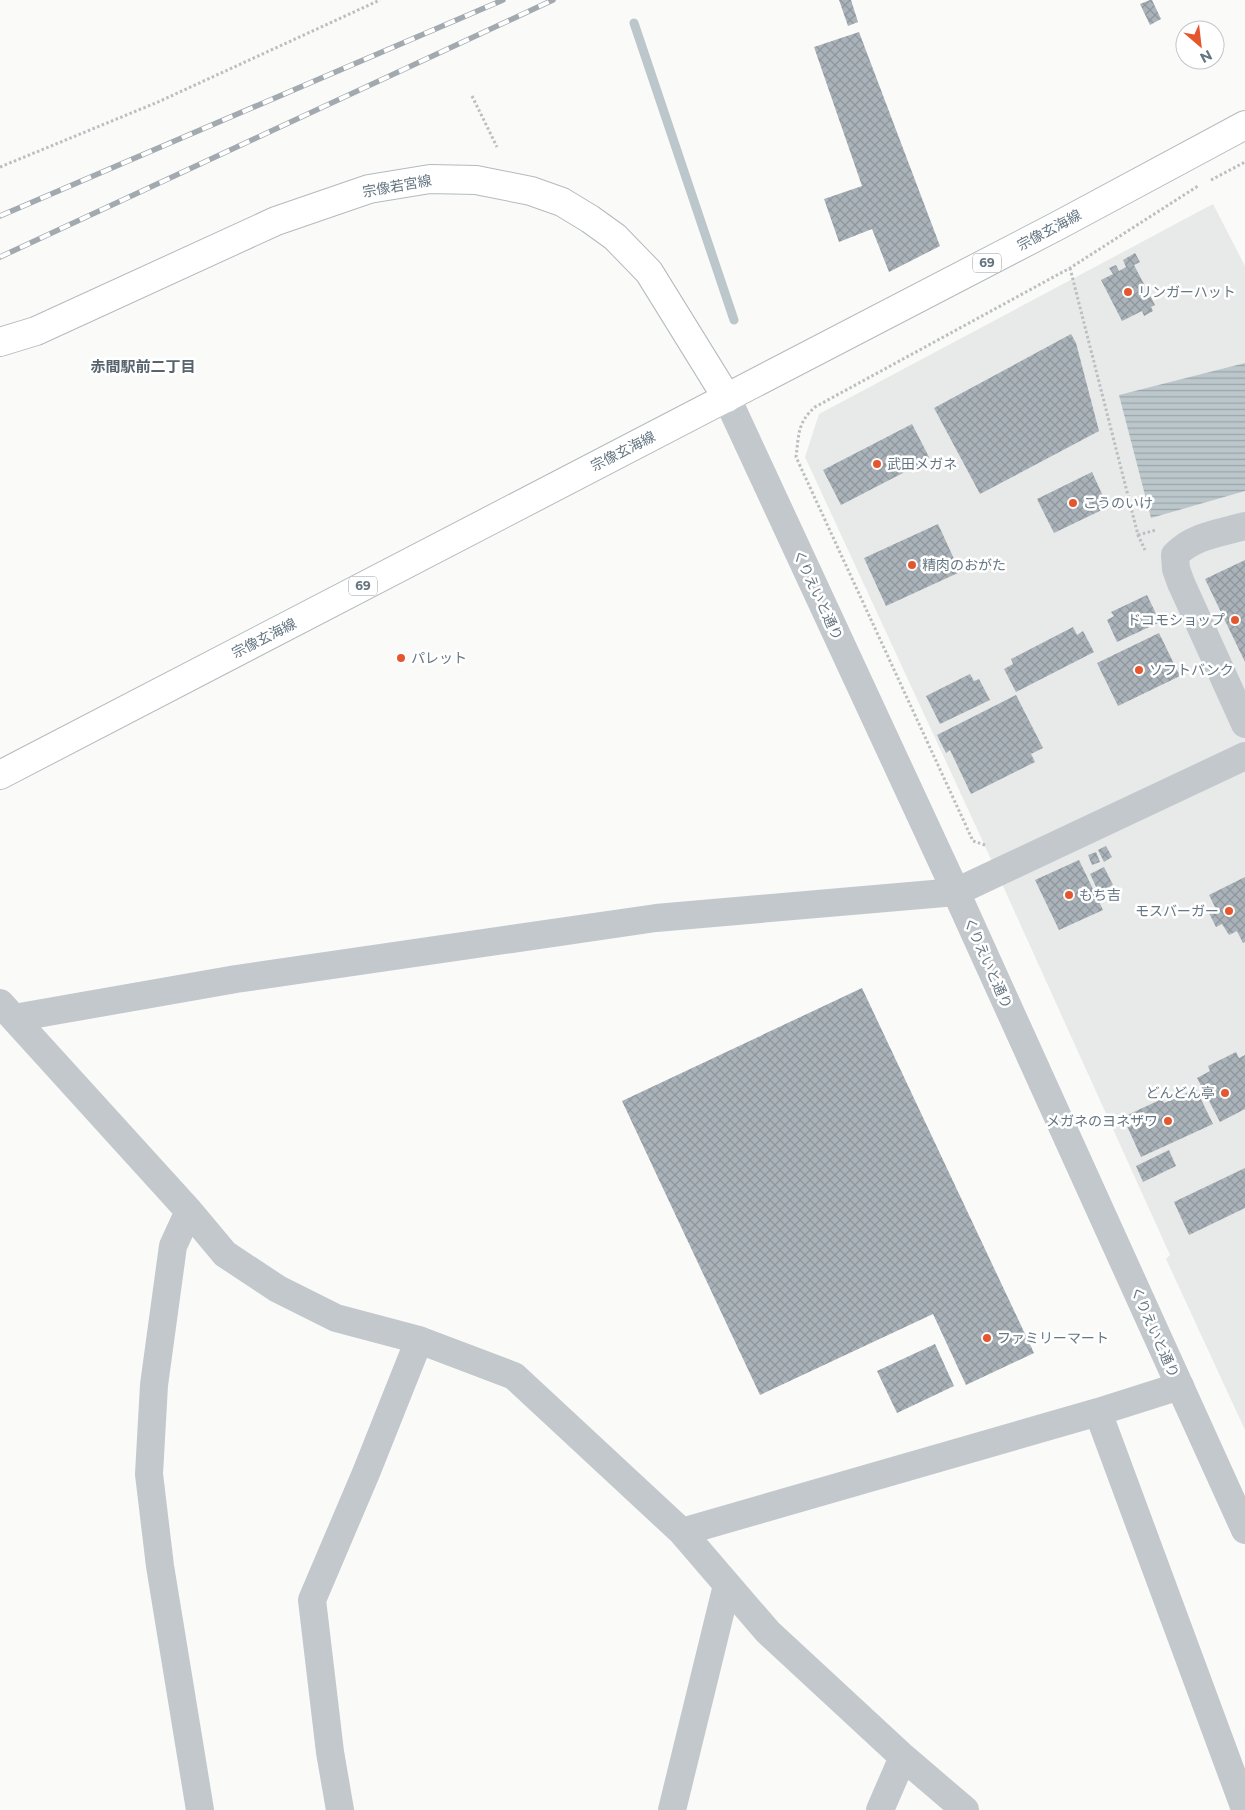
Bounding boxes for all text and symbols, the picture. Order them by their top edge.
north arrow [1175,20,1225,70]
text: N [1197,46,1215,67]
street label: 宗像若宮線 [361,171,433,201]
street label: 宗像玄海線 [1014,206,1084,254]
road number: 69 [973,254,1001,272]
place label: リンガーハット [1138,283,1236,301]
marker: リンガーハット [1122,286,1134,298]
district label: 赤間駅前二丁目 [90,357,196,376]
street label: 宗像玄海線 [588,427,658,475]
place label: 武田メガネ [887,455,957,473]
marker: 武田メガネ [871,458,883,470]
place label: こうのいけ [1083,494,1153,512]
marker: こうのいけ [1067,497,1079,509]
street label: くりえいと通り [789,547,847,643]
place label: 精肉のおがた [922,556,1006,574]
marker: 精肉のおがた [906,559,918,571]
road number: 69 [349,576,377,596]
place label: ドコモショップ [1127,611,1225,629]
street label: 宗像玄海線 [229,614,299,662]
marker: ドコモショップ [1229,614,1241,626]
place label: パレット [411,649,467,667]
marker: パレット [395,652,407,664]
place label: ソフトバンク [1149,661,1234,679]
marker: ソフトバンク [1133,664,1145,676]
place label: もち吉 [1079,886,1121,904]
marker: もち吉 [1063,889,1075,901]
place label: モスバーガー [1135,902,1219,920]
marker: モスバーガー [1223,905,1235,917]
street label: くりえいと通り [960,915,1016,1011]
place label: どんどん亭 [1145,1084,1215,1102]
marker: どんどん亭 [1219,1087,1231,1099]
place label: メガネのヨネザワ [1046,1112,1158,1130]
marker: メガネのヨネザワ [1162,1115,1174,1127]
street label: くりえいと通り [1127,1284,1183,1380]
place label: ファミリーマート [997,1329,1109,1347]
marker: ファミリーマート [981,1332,993,1344]

